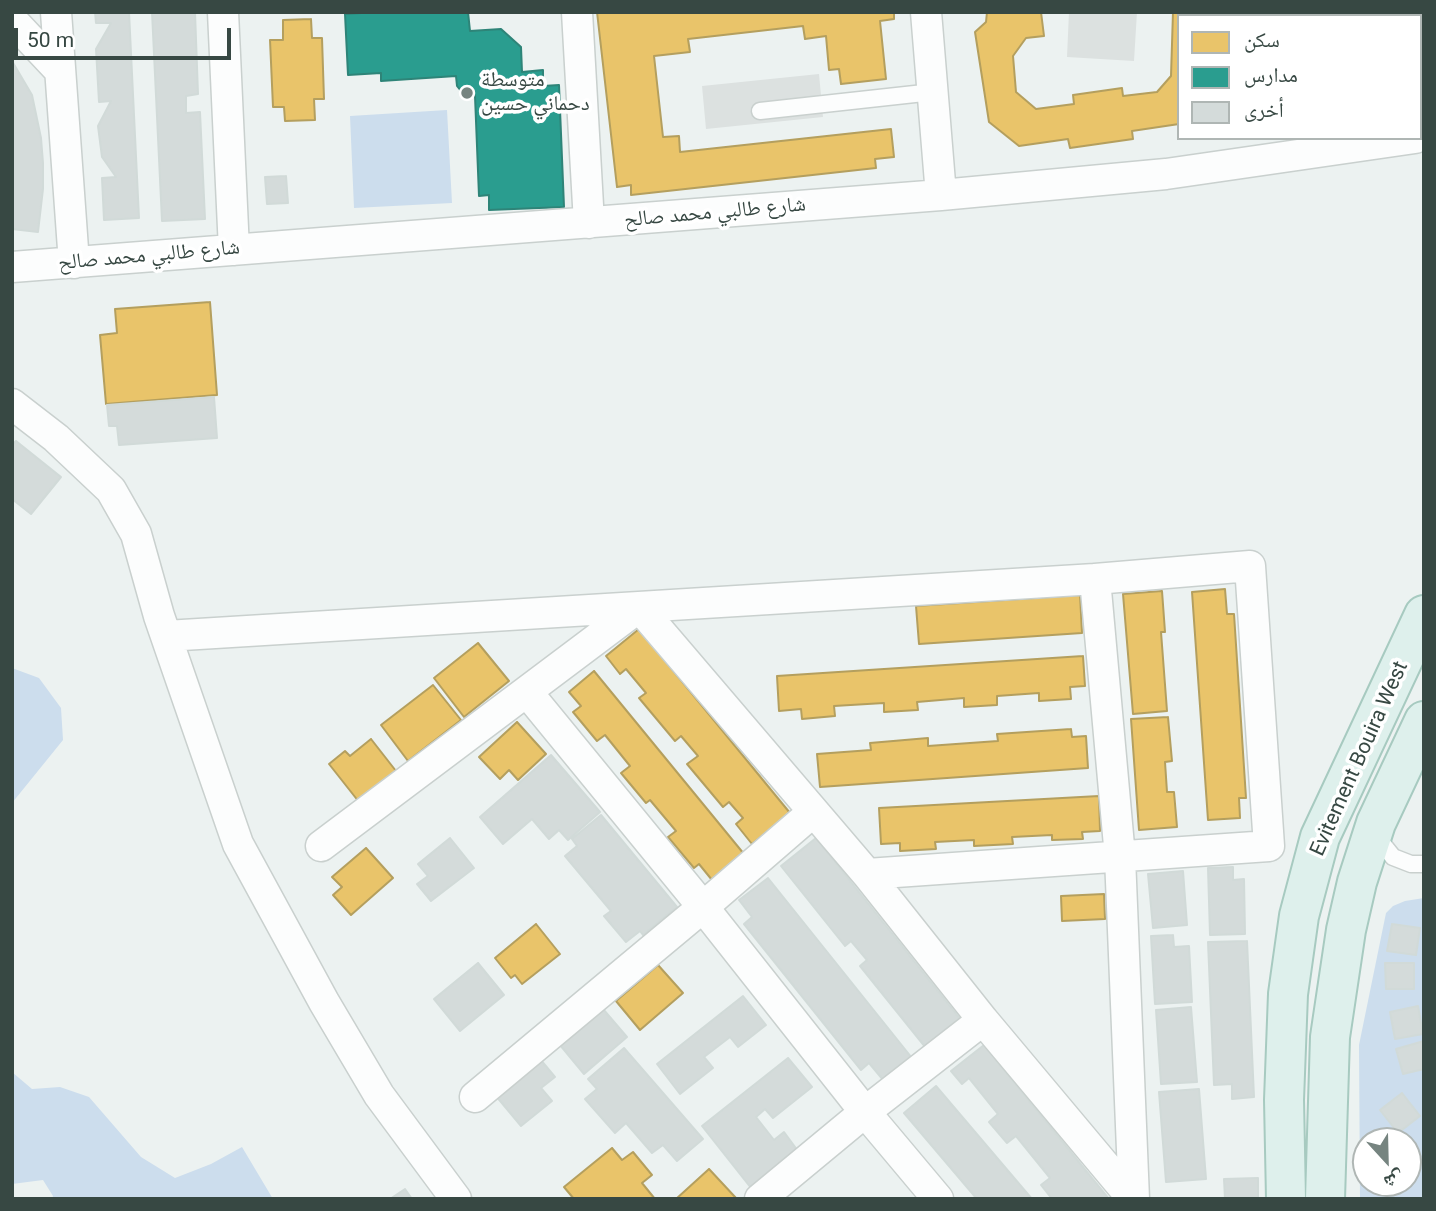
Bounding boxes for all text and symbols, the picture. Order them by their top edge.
scale bar [18,14,234,58]
legend [1177,14,1422,140]
text: 50 m [27,28,74,52]
text: سكن [1244,28,1280,52]
text: مدارس [1244,63,1298,87]
place label: متوسطة دحماني حسين [481,68,590,118]
marker: متوسطة دحماني حسين [459,85,475,101]
text: أخرى [1244,98,1284,122]
street label: شارع طالبي محمد صالح [623,193,807,233]
street label: شارع طالبي محمد صالح [57,236,241,276]
street label: Evitement Bouira West [1306,658,1414,860]
north arrow [1352,1127,1422,1197]
text: ش [1381,1166,1408,1195]

